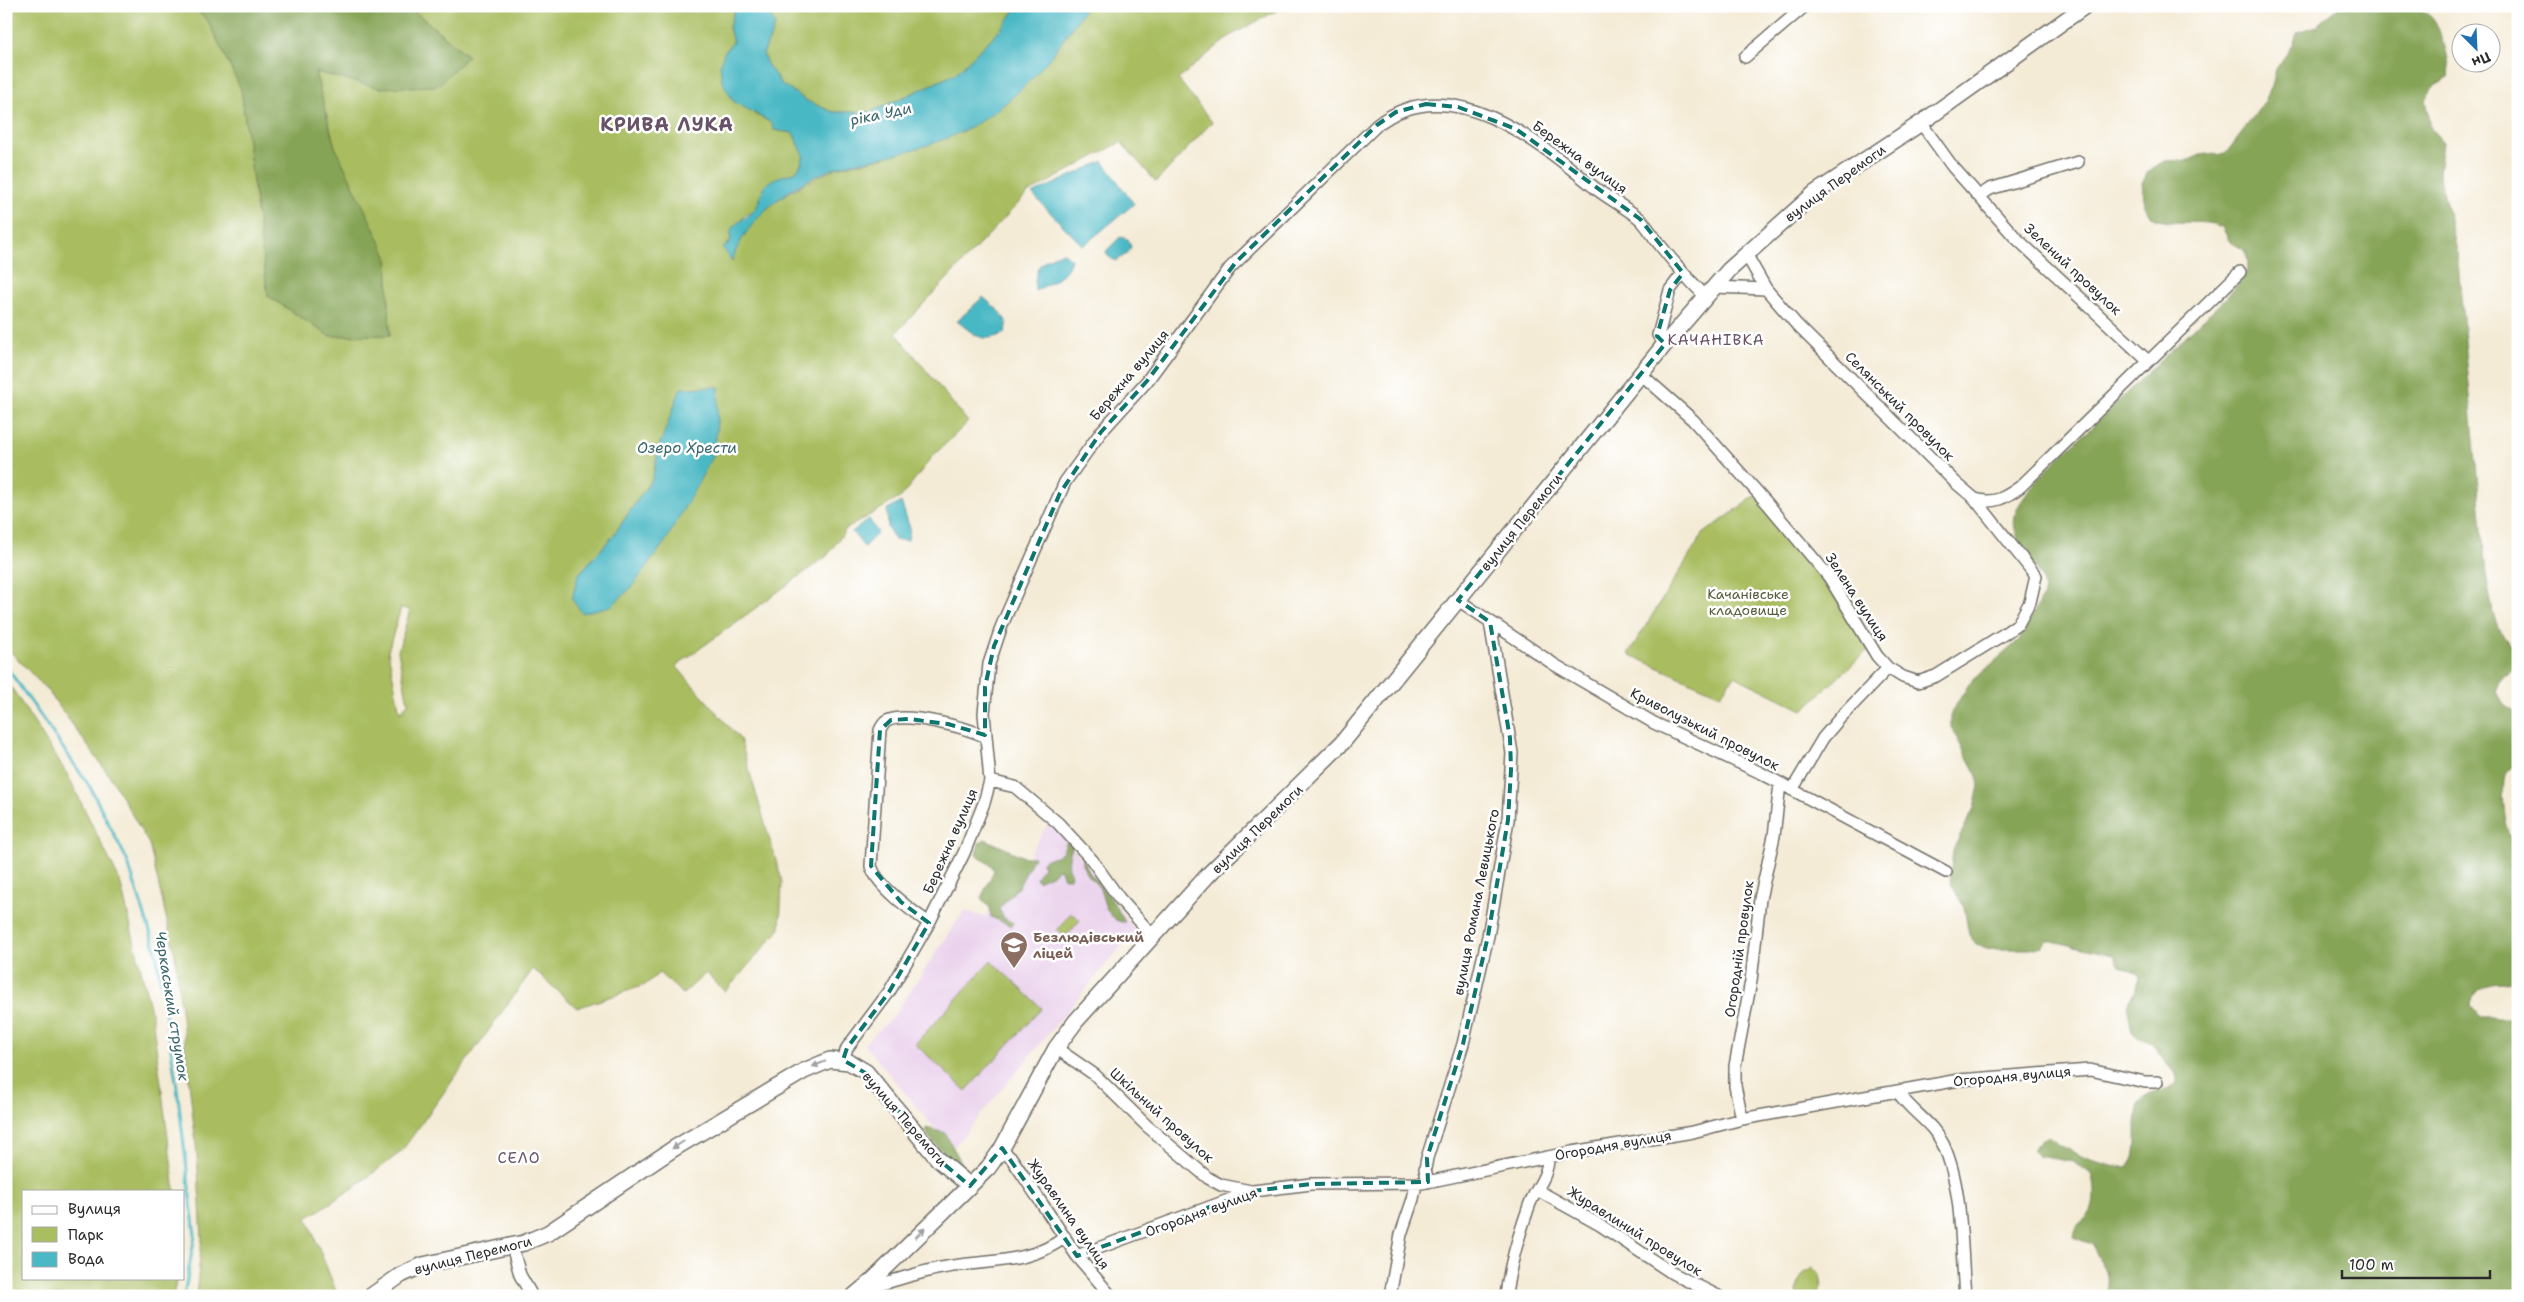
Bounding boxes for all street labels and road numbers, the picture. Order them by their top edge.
street label: Бережна вулиця [1529,116,1631,198]
street label: вулиця Перемоги [1781,140,1889,226]
street label: Зелений провулок [2021,219,2126,319]
street label: Бережна вулиця [1086,326,1172,424]
street label: Селянський провулок [1841,347,1959,465]
street label: вулиця Перемоги [1476,470,1566,574]
street label: Зелена вулиця [1822,549,1892,645]
street label: Криволузький провулок [1628,684,1783,775]
street label: вулиця Перемоги [1207,781,1307,877]
street label: Бережна вулиця [919,785,981,897]
street label: вулиця Романа Левицького [1449,807,1503,997]
street label: Огородній провулок [1720,879,1758,1019]
street label: Огородня вулиця [1952,1062,2072,1090]
street label: Шкільний провулок [1106,1063,1218,1167]
street label: вулиця Перемоги [859,1068,951,1170]
street label: Огородня вулиця [1553,1126,1673,1164]
street label: Журавлина вулиця [1024,1155,1114,1273]
street label: Журавлиний провулок [1564,1182,1706,1280]
street label: Огородня вулиця [1142,1183,1260,1241]
street label: вулиця Перемоги [412,1232,534,1278]

